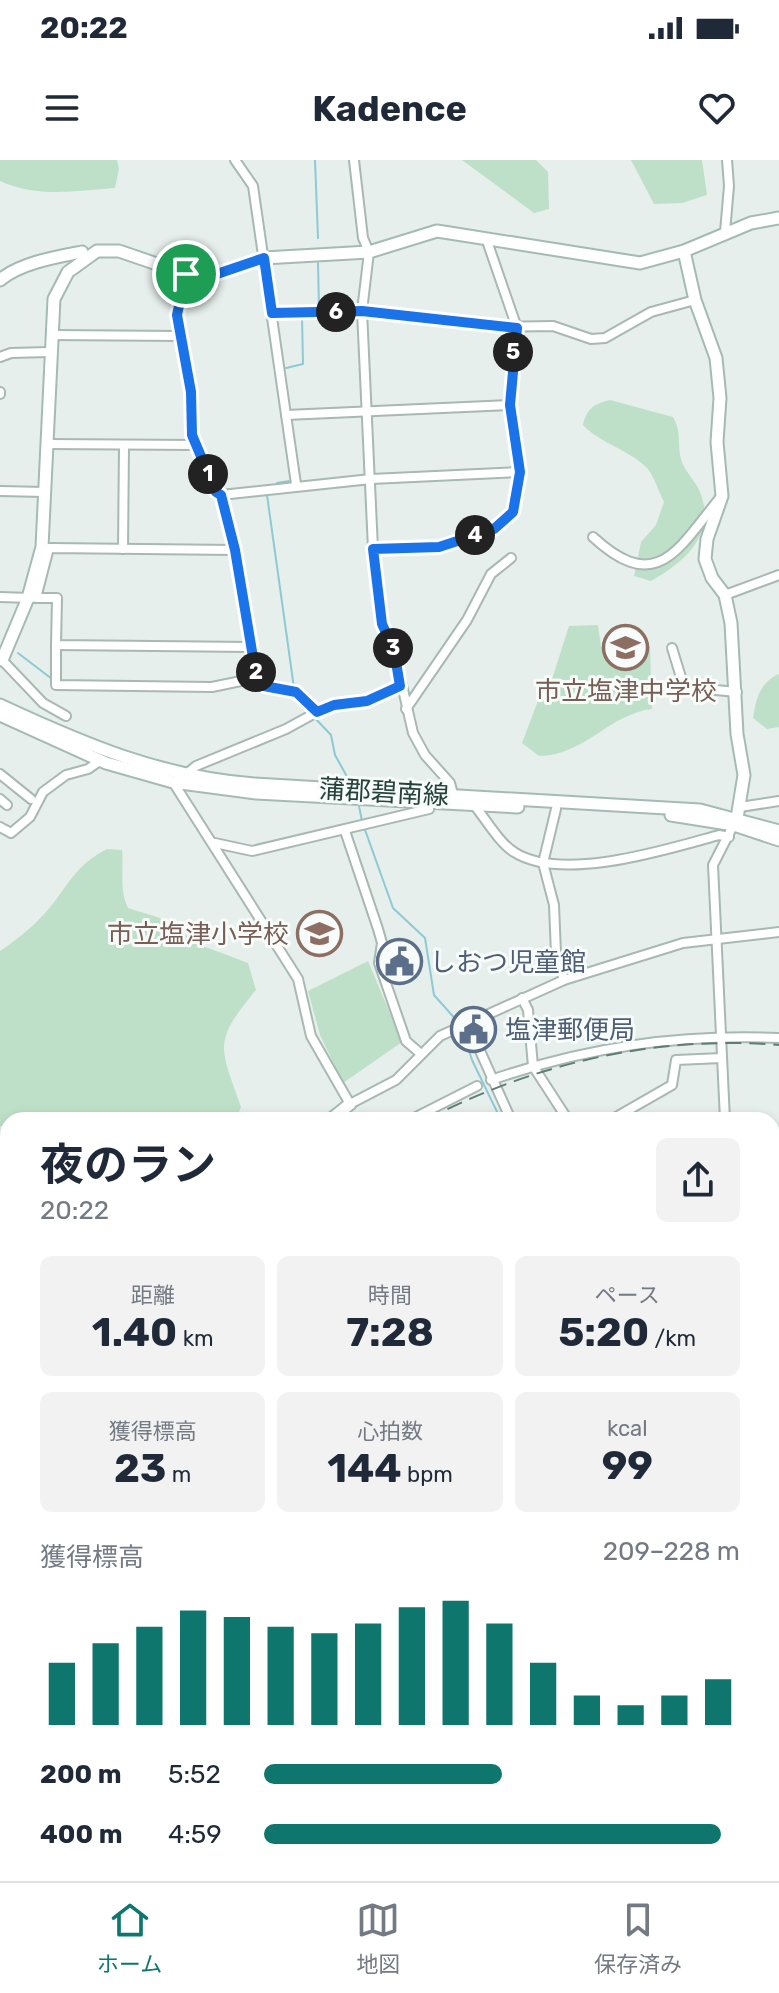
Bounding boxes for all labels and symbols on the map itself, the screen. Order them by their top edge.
pin [152,240,220,308]
pin: 6 [316,292,356,332]
pin: 5 [493,332,533,372]
pin: 1 [188,454,228,494]
pin: 4 [455,515,495,555]
school or university icon: 市立塩津中学校 [602,624,650,672]
pin: 3 [373,628,413,668]
pin: 2 [236,652,276,692]
place label: 市立塩津中学校 [535,676,717,707]
street label: 蒲郡碧南線 [318,774,450,811]
school or university icon: 市立塩津小学校 [296,910,344,958]
place label: 市立塩津小学校 [107,919,289,950]
public building icon: しおつ児童館 [375,938,423,986]
place label: しおつ児童館 [430,947,586,978]
public building icon: 塩津郵便局 [450,1006,498,1054]
place label: 塩津郵便局 [505,1015,635,1046]

